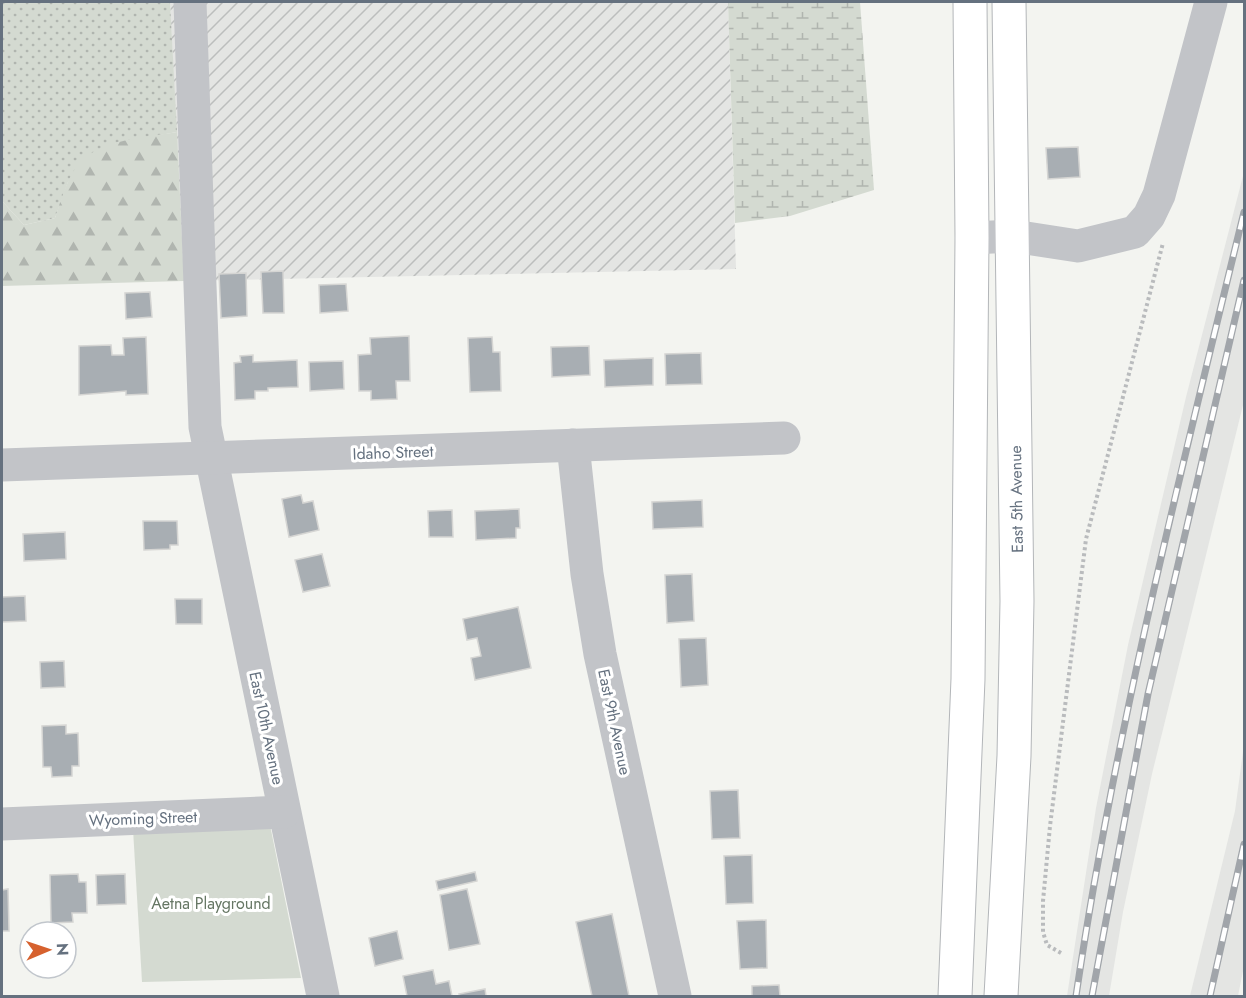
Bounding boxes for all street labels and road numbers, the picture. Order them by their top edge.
street label: Idaho Street [352,440,434,465]
street label: East 5th Avenue [1004,445,1029,553]
street label: East 9th Avenue [592,667,637,777]
street label: East 10th Avenue [243,669,290,787]
street label: Wyoming Street [88,805,198,832]

